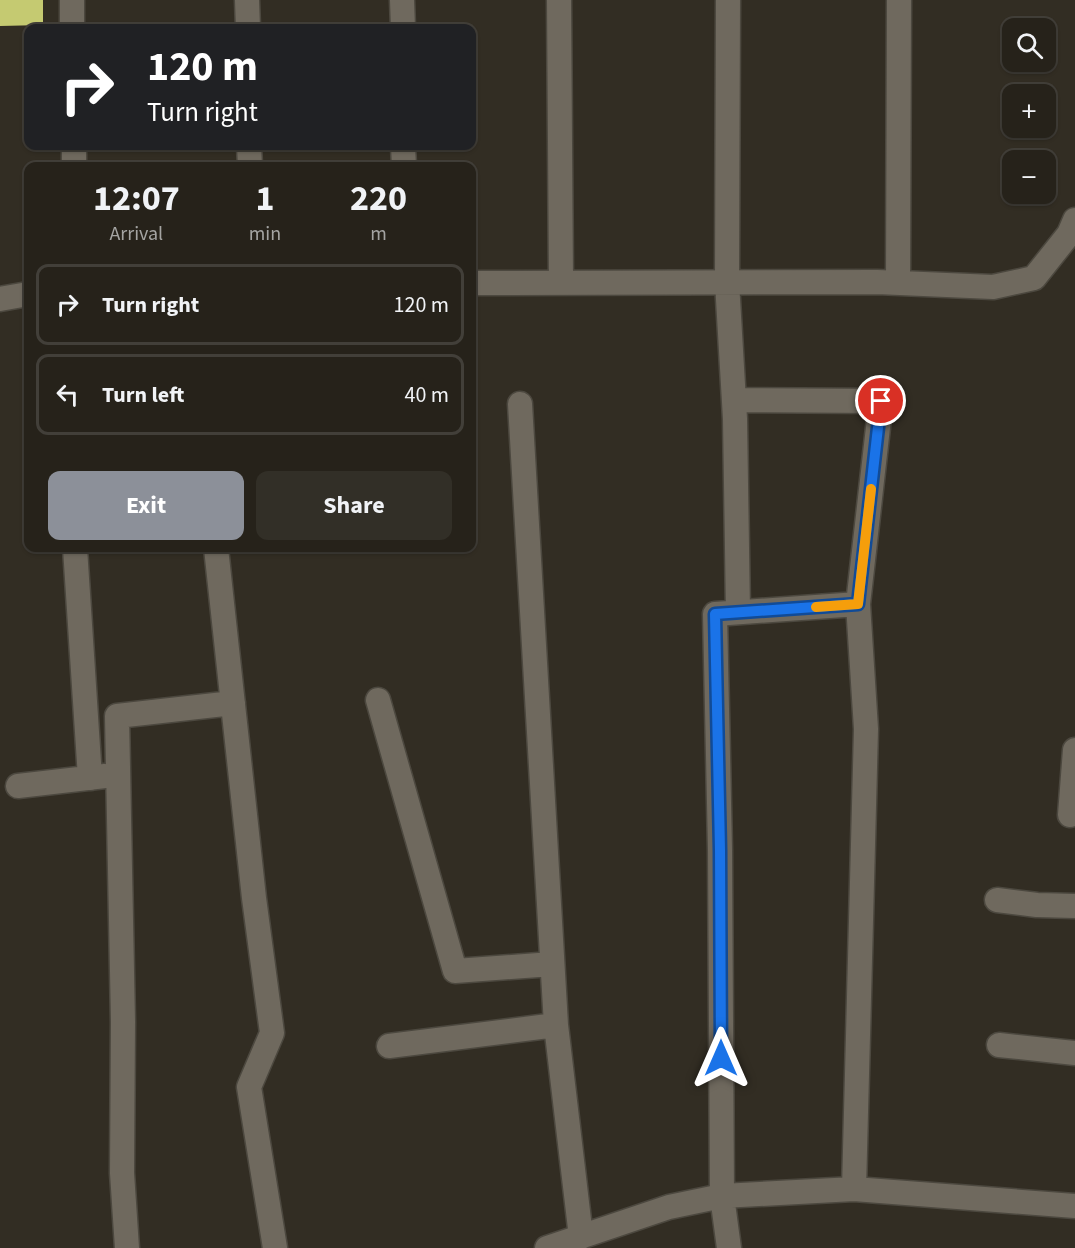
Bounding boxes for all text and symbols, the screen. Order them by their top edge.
map controls [1002,18,1056,204]
button: search [1002,18,1056,72]
text: 120 m [147,37,258,97]
icon: right [48,48,126,126]
button: + [1002,84,1056,138]
text: Turn right [147,93,258,132]
button: − [1002,150,1056,204]
text: 12:07 [93,173,180,224]
text: 1 [255,173,274,224]
text: 220 [350,173,407,224]
text: Arrival [109,220,163,248]
text: min [249,220,281,248]
text: m [370,220,387,248]
icon: right [51,288,84,321]
text: Turn right [102,289,199,321]
text: 120 m [394,289,449,321]
pin [855,375,906,426]
icon: left [51,378,84,411]
text: Turn left [102,379,184,411]
text: 40 m [404,379,449,411]
icon: arrive [864,384,897,417]
button: Exit [48,471,244,540]
button: Share [256,471,452,540]
position arrow [689,1026,753,1090]

